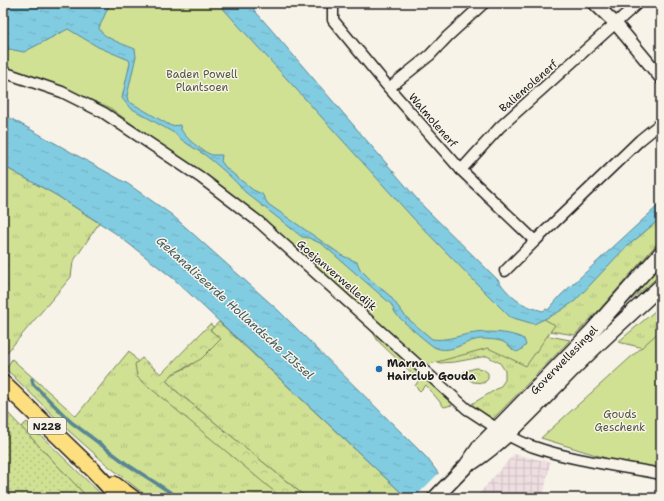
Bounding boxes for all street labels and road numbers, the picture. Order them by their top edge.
street label: Baliemolenerf [496,56,561,116]
street label: Walmolenerf [405,90,461,151]
street label: Goejanverwelledijk [293,236,380,314]
street label: Goverwellesingel [527,322,602,398]
road number: N228 [28,418,66,434]

